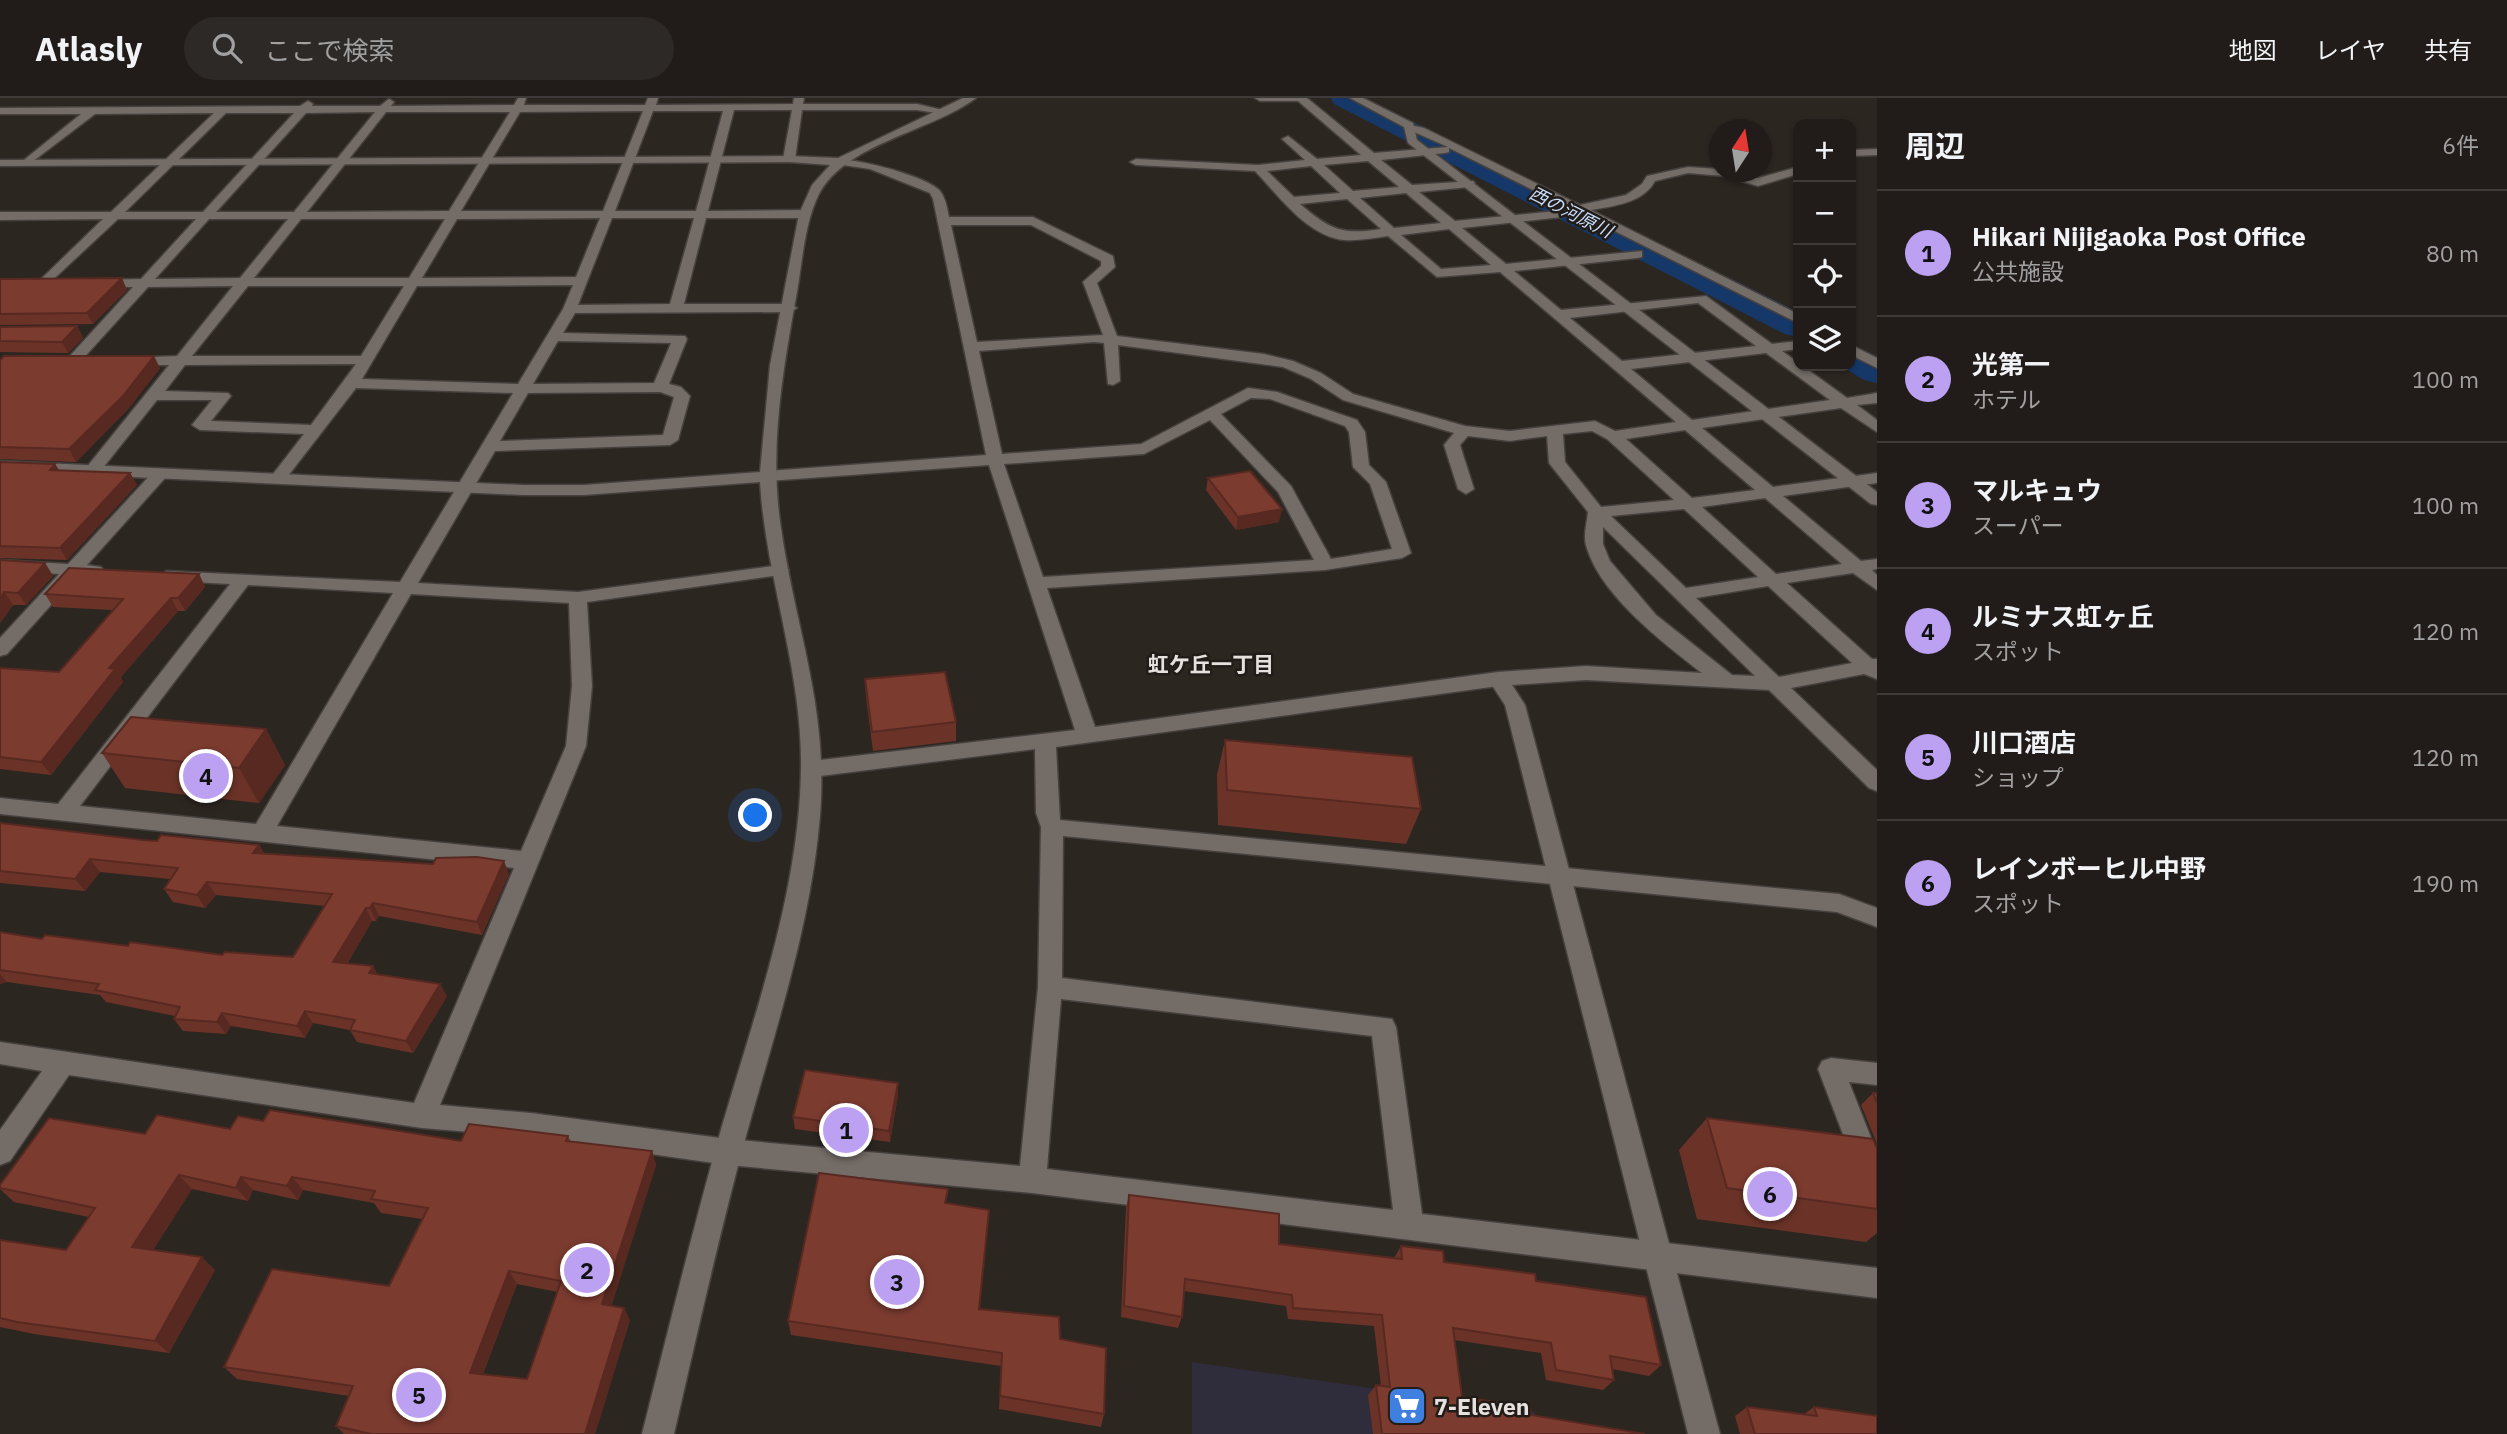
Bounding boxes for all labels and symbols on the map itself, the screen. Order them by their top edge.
north arrow [1709,119,1772,182]
water label: 西の河原川 [1526,181,1618,244]
district label: 虹ケ丘一丁目 [1148,650,1274,678]
pin: 4 [183,750,229,802]
your location [738,798,772,832]
pin: 1 [823,1104,869,1156]
pin: 6 [1747,1168,1793,1220]
pin: 2 [564,1244,610,1296]
pin: 3 [874,1256,920,1308]
pin: 5 [396,1369,442,1421]
supermarket icon: 7-Eleven [1386,1385,1428,1427]
place label: 7-Eleven [1434,1391,1530,1421]

